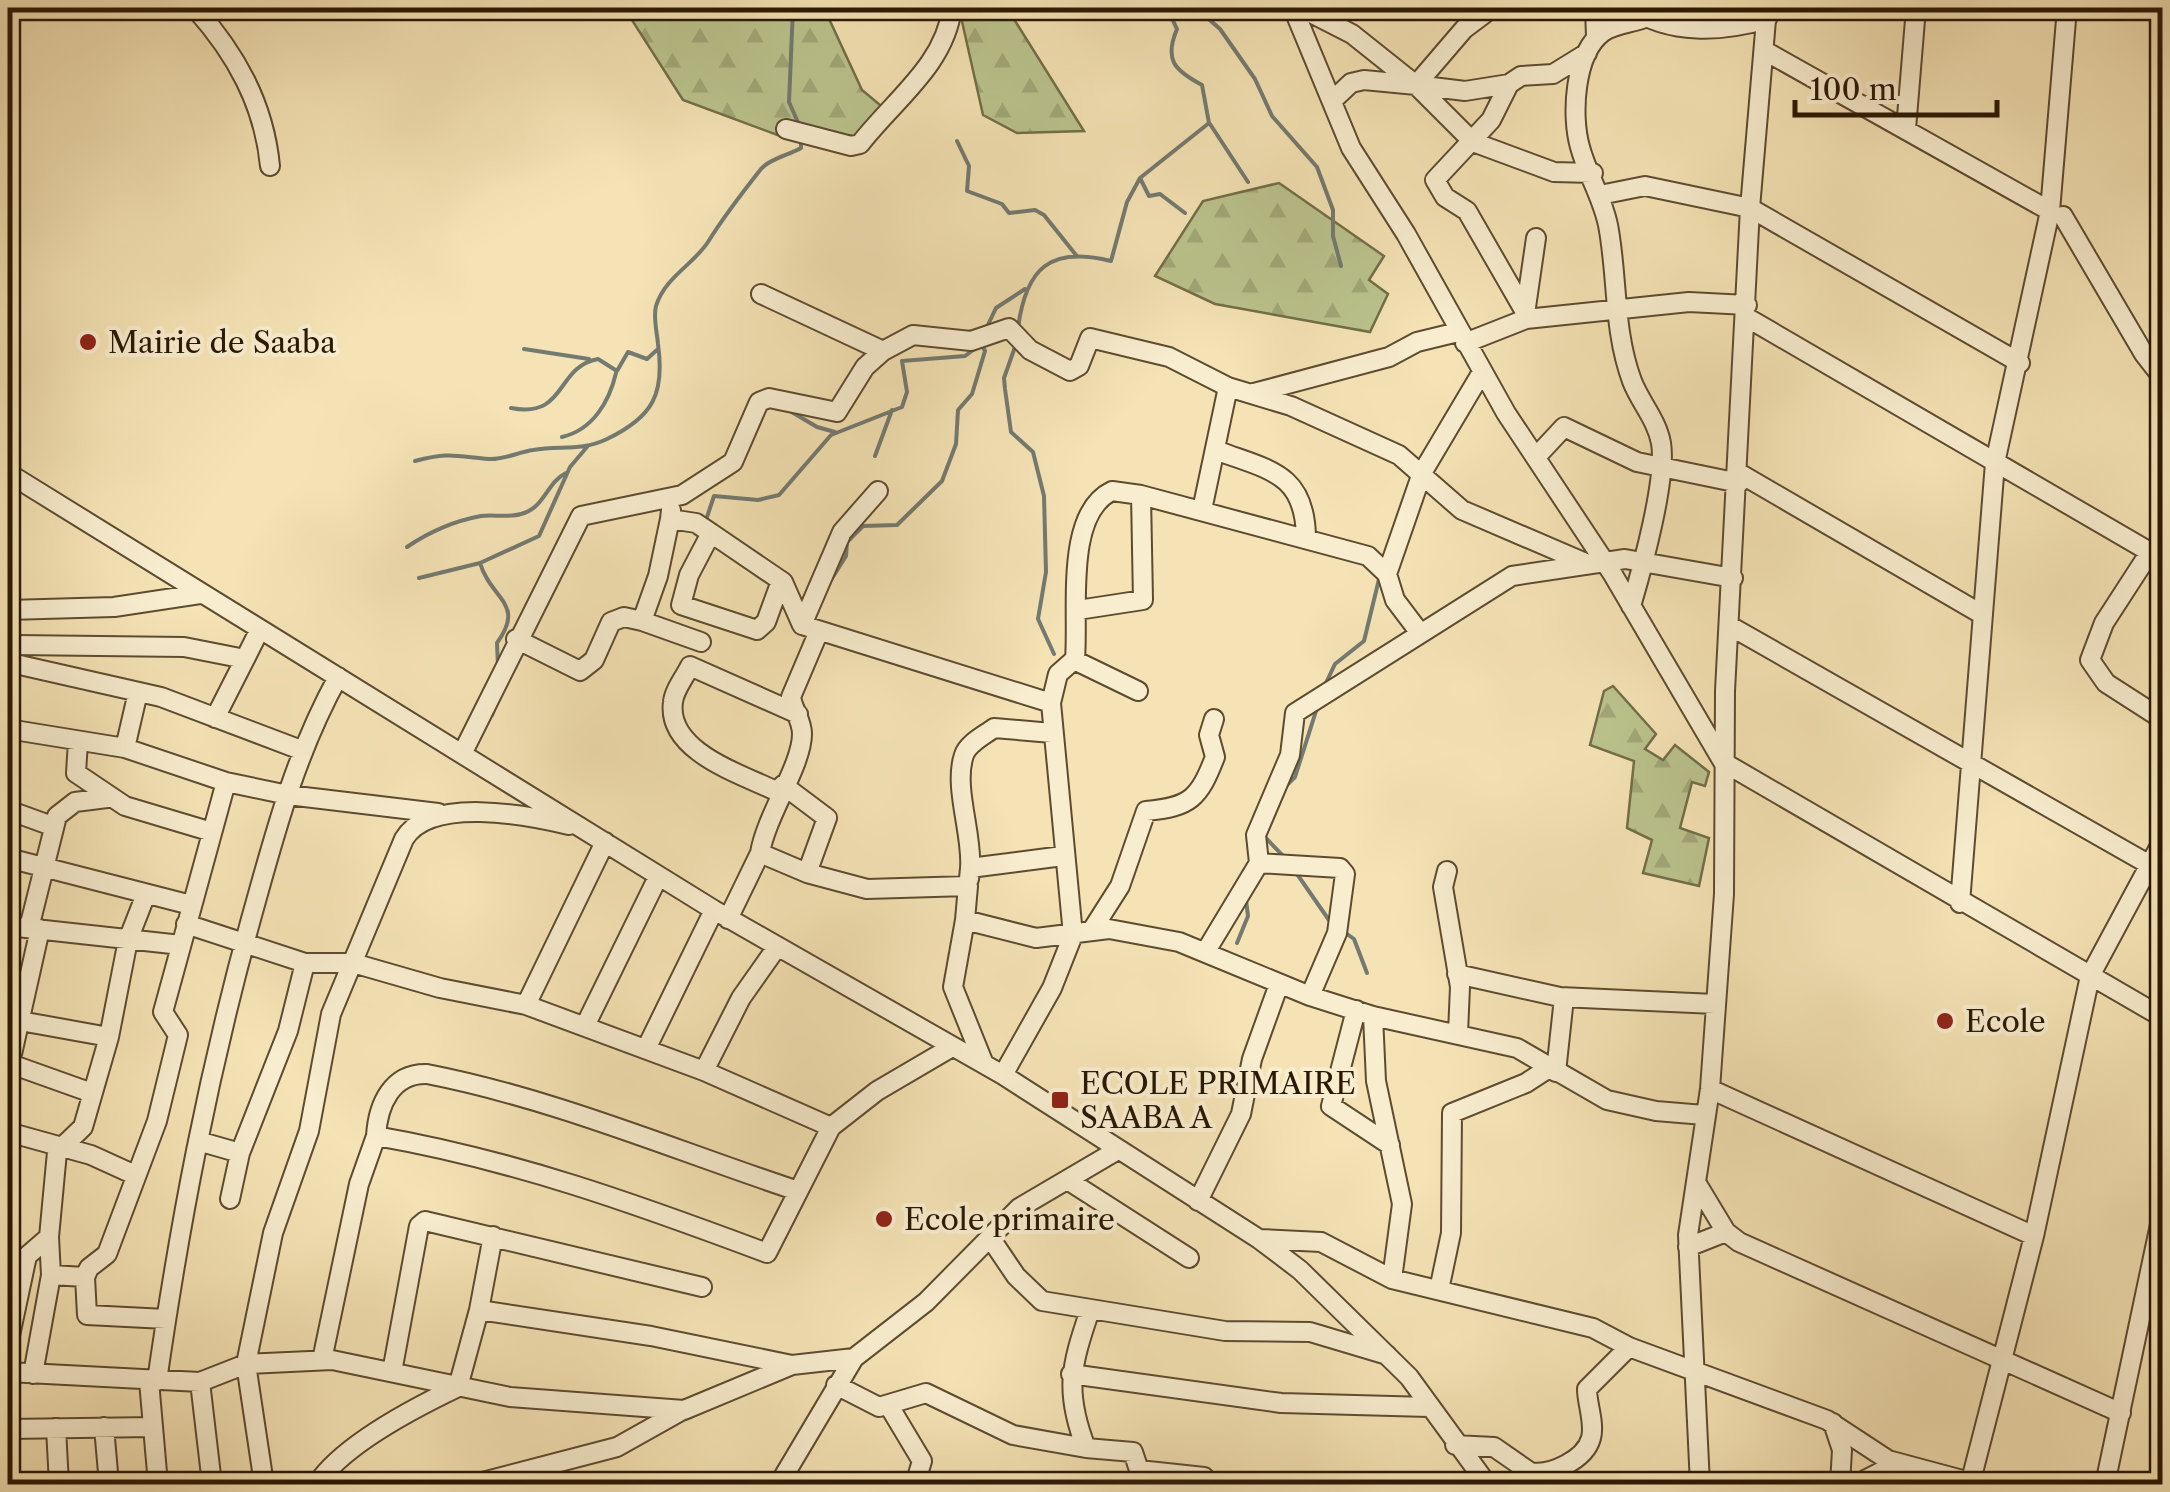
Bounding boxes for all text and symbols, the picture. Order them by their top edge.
scale bar [1795,55,1998,117]
text: 100 m [1810,71,1897,108]
place label: Mairie de Saaba [108,324,336,361]
marker: Mairie de Saaba [77,331,99,353]
place label: Ecole [1965,1003,2046,1040]
marker: Ecole [1934,1010,1956,1032]
place label: ECOLE PRIMAIRE SAABA A [1080,1065,1356,1136]
marker: ECOLE PRIMAIRE SAABA A [1049,1089,1071,1111]
place label: Ecole primaire [904,1201,1115,1238]
marker: Ecole primaire [873,1208,895,1230]

